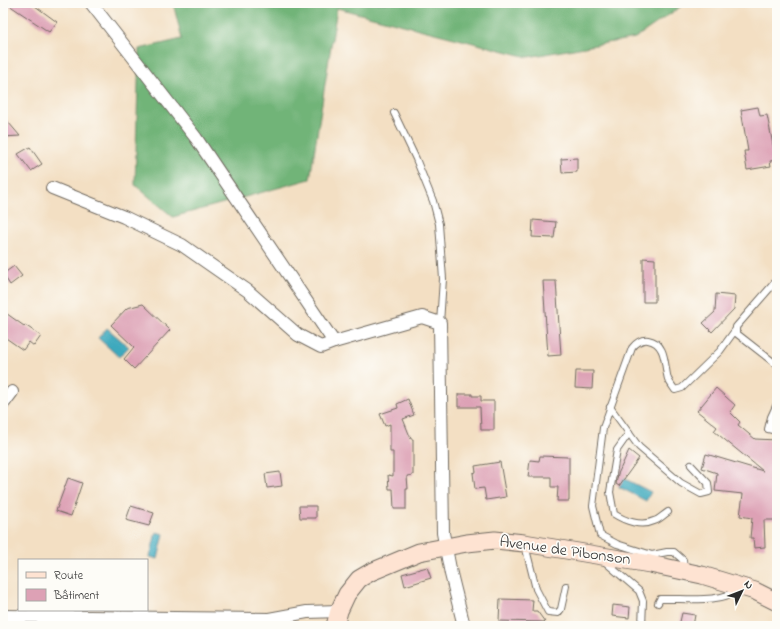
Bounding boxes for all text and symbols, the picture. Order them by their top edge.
street label: Avenue de Pibonson [498,530,632,572]
legend [18,559,148,611]
text: Route [54,567,84,585]
north arrow [722,571,762,611]
text: N [740,577,757,593]
text: Bâtiment [53,587,99,605]

